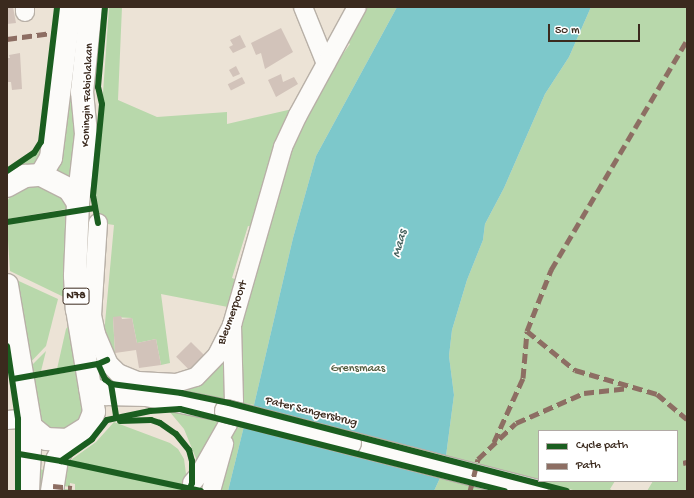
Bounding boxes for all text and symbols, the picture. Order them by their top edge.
scale bar [550,16,642,42]
text: 50 m [555,24,580,38]
street label: Koningin Fabiolalaan [80,43,98,147]
water label: Maas [390,228,412,260]
street label: Bleumerpoort [216,279,252,347]
road number: N78 [62,287,90,305]
park label: Grensmaas [331,363,385,377]
street label: Pater Sangersbrug [264,395,358,431]
legend [538,430,678,482]
text: Cycle path [576,439,628,453]
text: Path [576,459,601,473]

